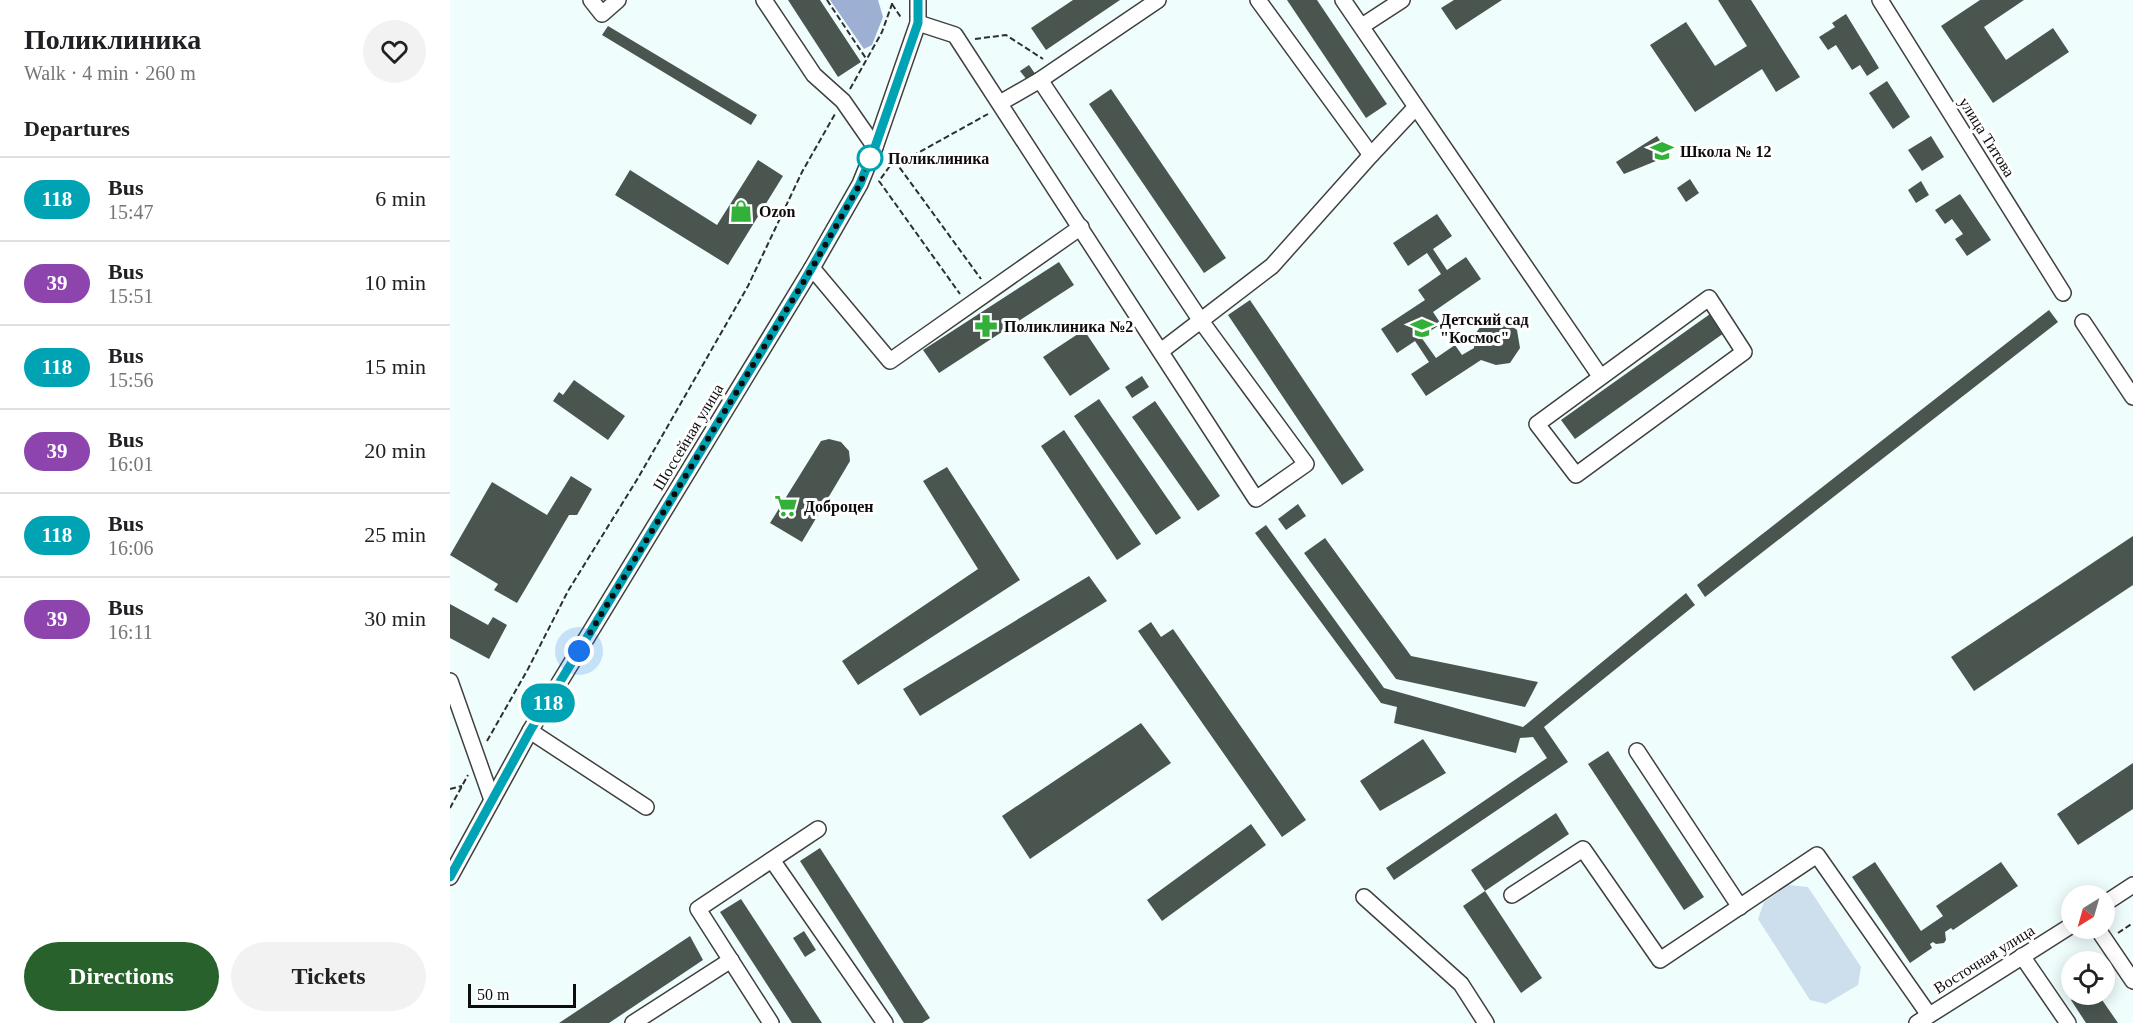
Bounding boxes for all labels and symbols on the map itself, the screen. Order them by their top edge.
street label: улица Титова [1955,94,2018,180]
school or university icon: Школа № 12 [1649,138,1675,164]
place label: Школа № 12 [1680,143,1771,160]
marker: Поликлиника [857,145,883,171]
place label: Поликлиника [888,150,989,167]
shop icon: Ozon [728,198,754,224]
place label: Ozon [759,203,796,220]
place label: Детский сад "Космос" [1440,311,1529,346]
pharmacy icon: Поликлиника №2 [973,313,999,339]
school or university icon: Детский сад "Космос" [1409,315,1435,341]
place label: Поликлиника №2 [1004,318,1133,335]
street label: Шоссейная улица [650,381,727,494]
supermarket icon: Доброцен [773,493,799,519]
place label: Доброцен [804,498,873,516]
your location [564,636,594,666]
line badge: 118 [513,684,582,722]
north arrow [2061,885,2115,939]
street label: Восточная улица [1931,921,2038,998]
scale bar [468,981,576,1008]

